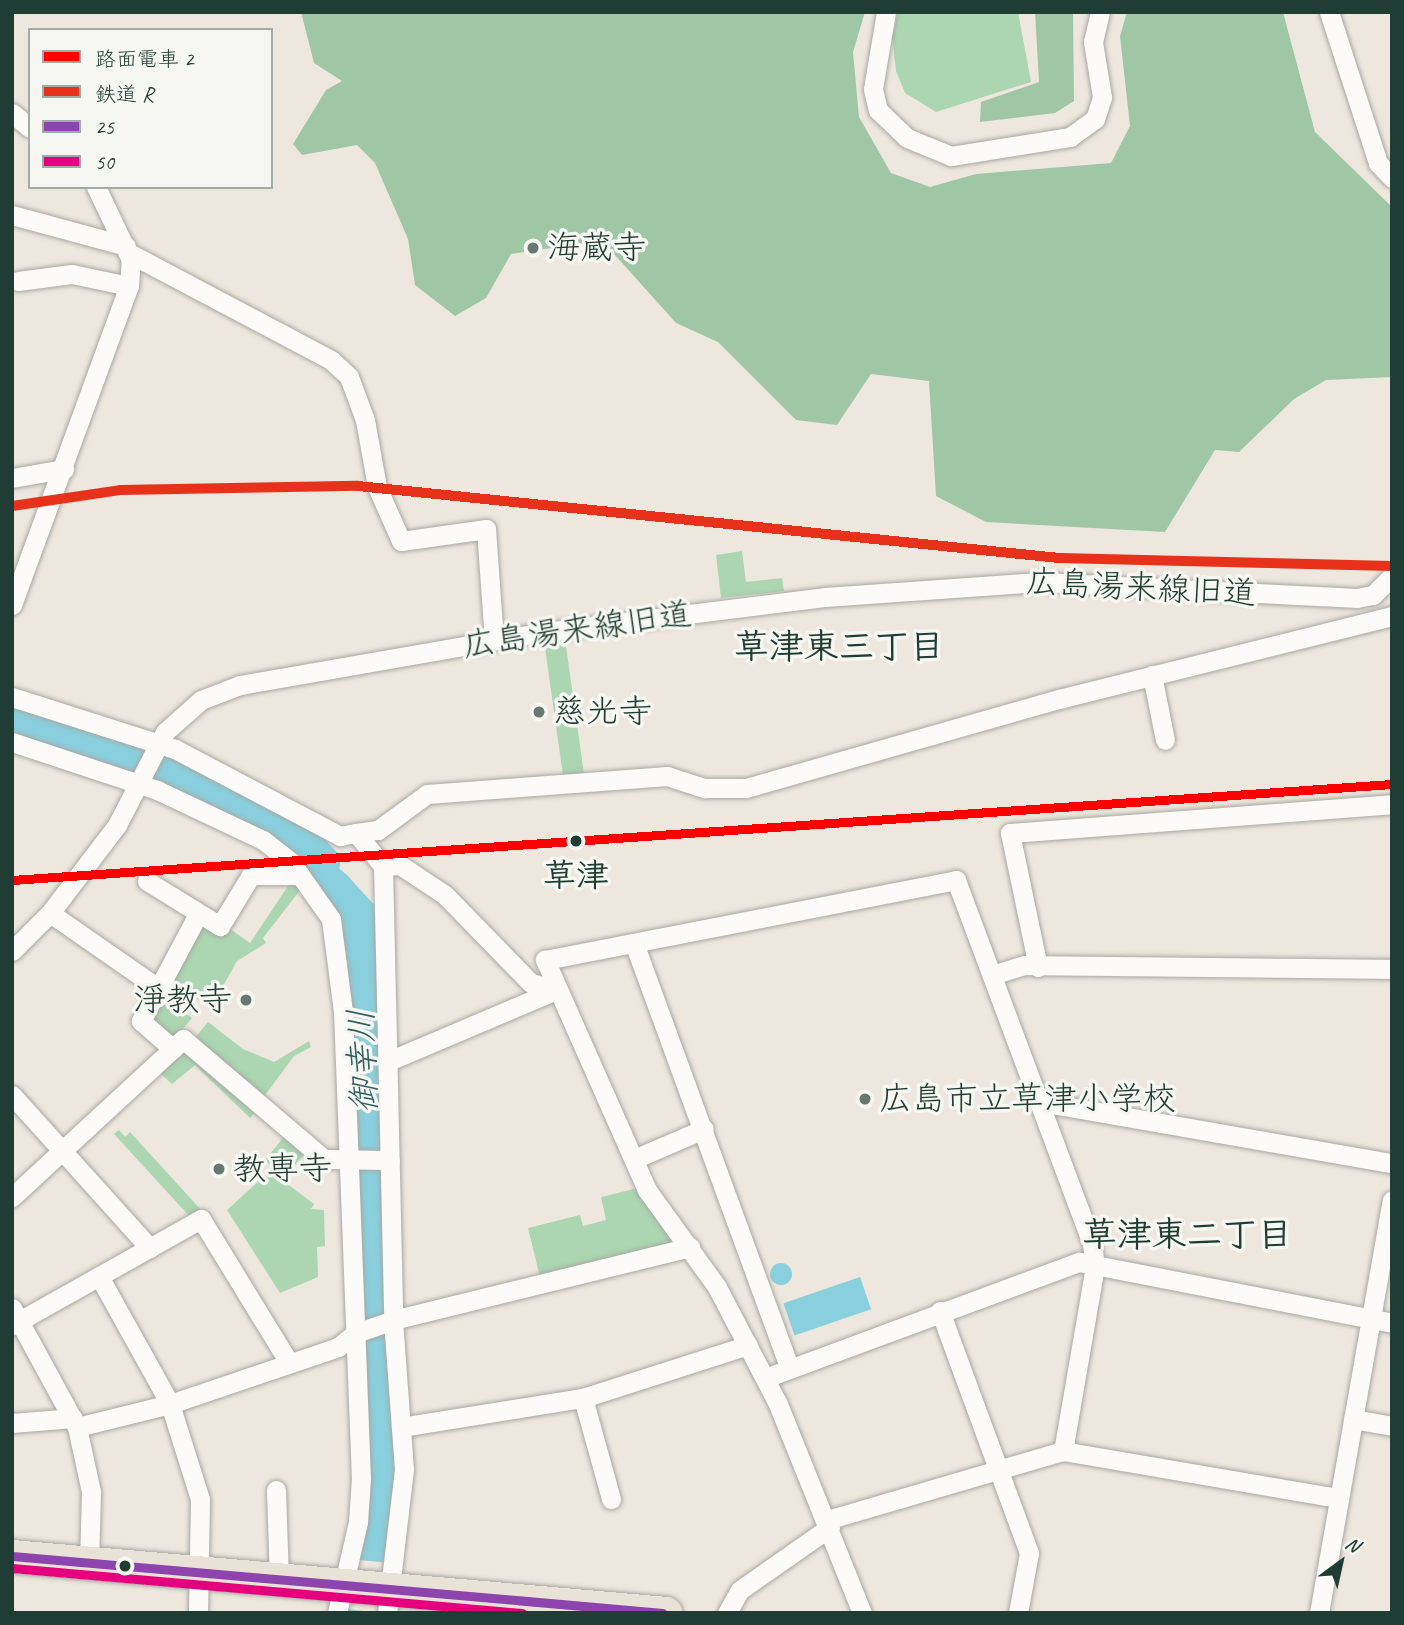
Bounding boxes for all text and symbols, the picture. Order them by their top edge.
legend [28,28,273,189]
text: 路面電車 2 [95,46,194,72]
text: 鉄道 R [95,81,153,107]
text: 25 [95,114,114,140]
text: 50 [95,149,114,175]
place label: 海蔵寺 [547,228,646,268]
marker: 海蔵寺 [525,240,541,256]
street label: 広島湯来線旧道 [1025,562,1257,614]
street label: 広島湯来線旧道 [460,594,694,666]
district label: 草津東三丁目 [734,626,944,668]
place label: 慈光寺 [553,692,652,732]
marker: 慈光寺 [531,704,547,720]
marker: 草津 [565,830,587,852]
place label: 草津 [543,856,609,896]
place label: 淨教寺 [133,980,232,1020]
marker: 淨教寺 [238,992,254,1008]
water label: 御幸川 [340,1008,386,1114]
place label: 広島市立草津小学校 [879,1079,1176,1119]
marker: 広島市立草津小学校 [857,1091,873,1107]
place label: 教専寺 [233,1149,332,1189]
marker: 教専寺 [211,1161,227,1177]
district label: 草津東二丁目 [1082,1214,1292,1256]
north arrow [1306,1527,1376,1597]
text: N [1341,1531,1364,1558]
unlabelled marker [118,1559,132,1573]

